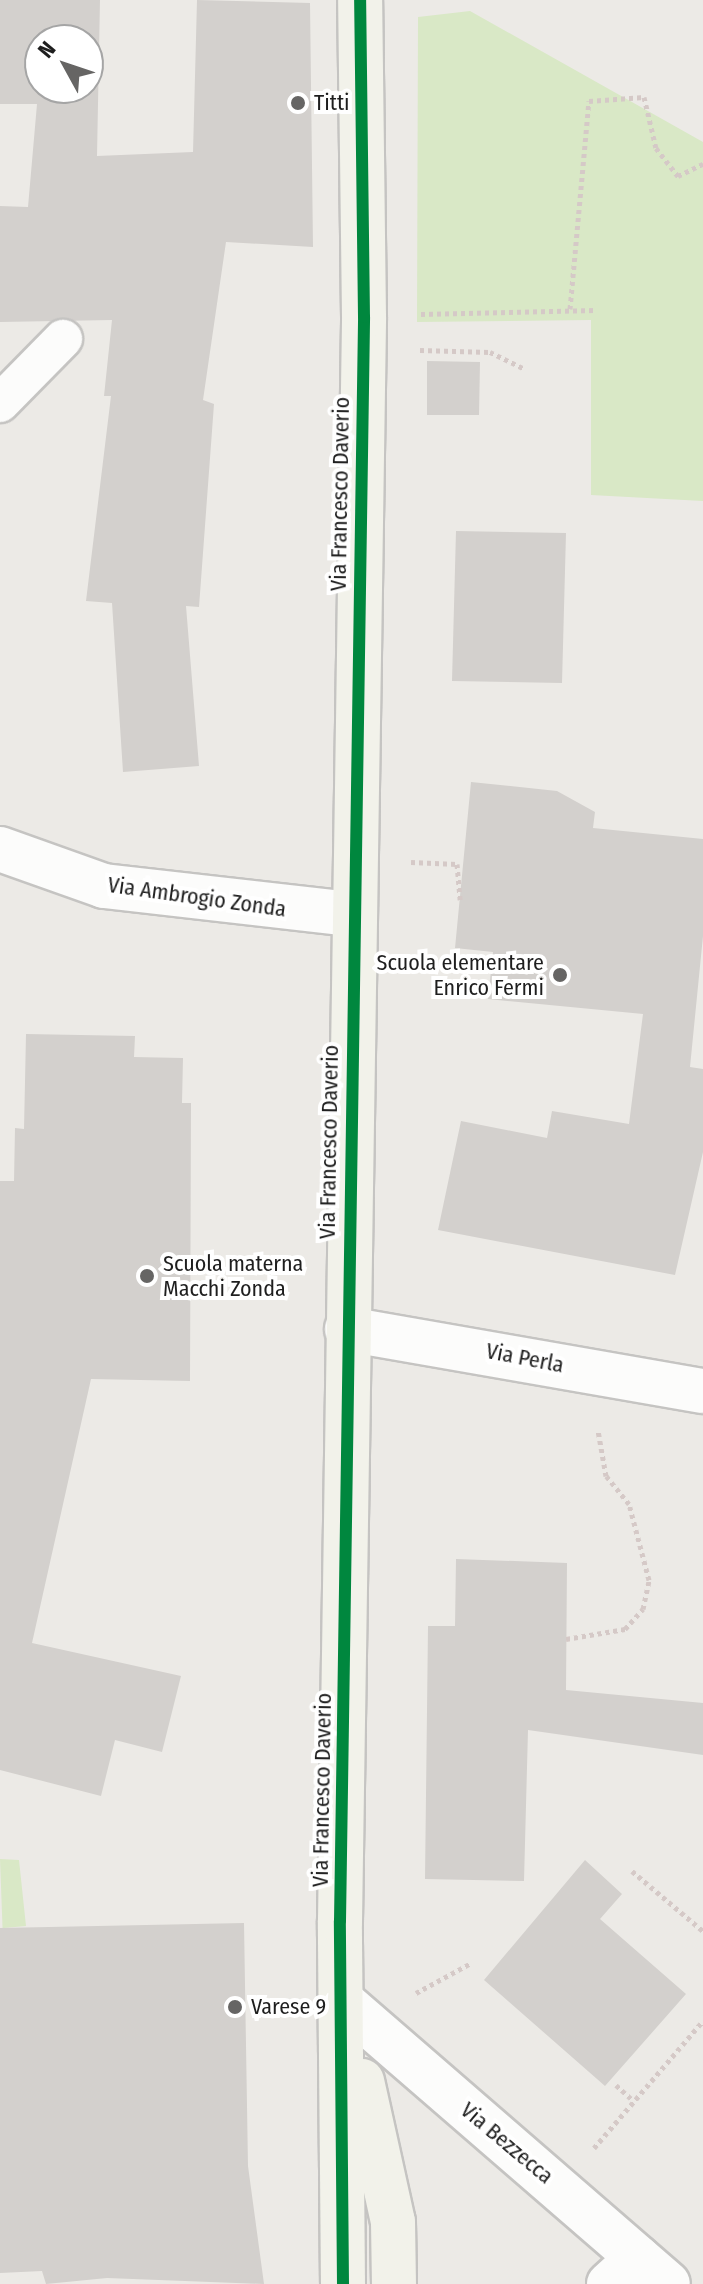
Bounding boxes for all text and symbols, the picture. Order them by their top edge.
north arrow [24,24,104,104]
text: N [32,36,61,63]
place label: Titti [314,90,350,116]
marker: Titti [289,94,307,112]
street label: Via Francesco Daverio [325,397,355,591]
street label: Via Ambrogio Zonda [106,871,288,923]
place label: Scuola elementare Enrico Fermi [377,949,544,1000]
marker: Scuola elementare Enrico Fermi [551,966,569,984]
street label: Via Francesco Daverio [314,1045,344,1239]
place label: Scuola materna Macchi Zonda [163,1250,303,1302]
marker: Scuola materna Macchi Zonda [138,1267,156,1285]
street label: Via Perla [484,1338,566,1378]
street label: Via Francesco Daverio [307,1693,337,1887]
place label: Varese 9 [251,1994,326,2020]
marker: Varese 9 [226,1998,244,2016]
street label: Via Bezzecca [455,2097,559,2189]

